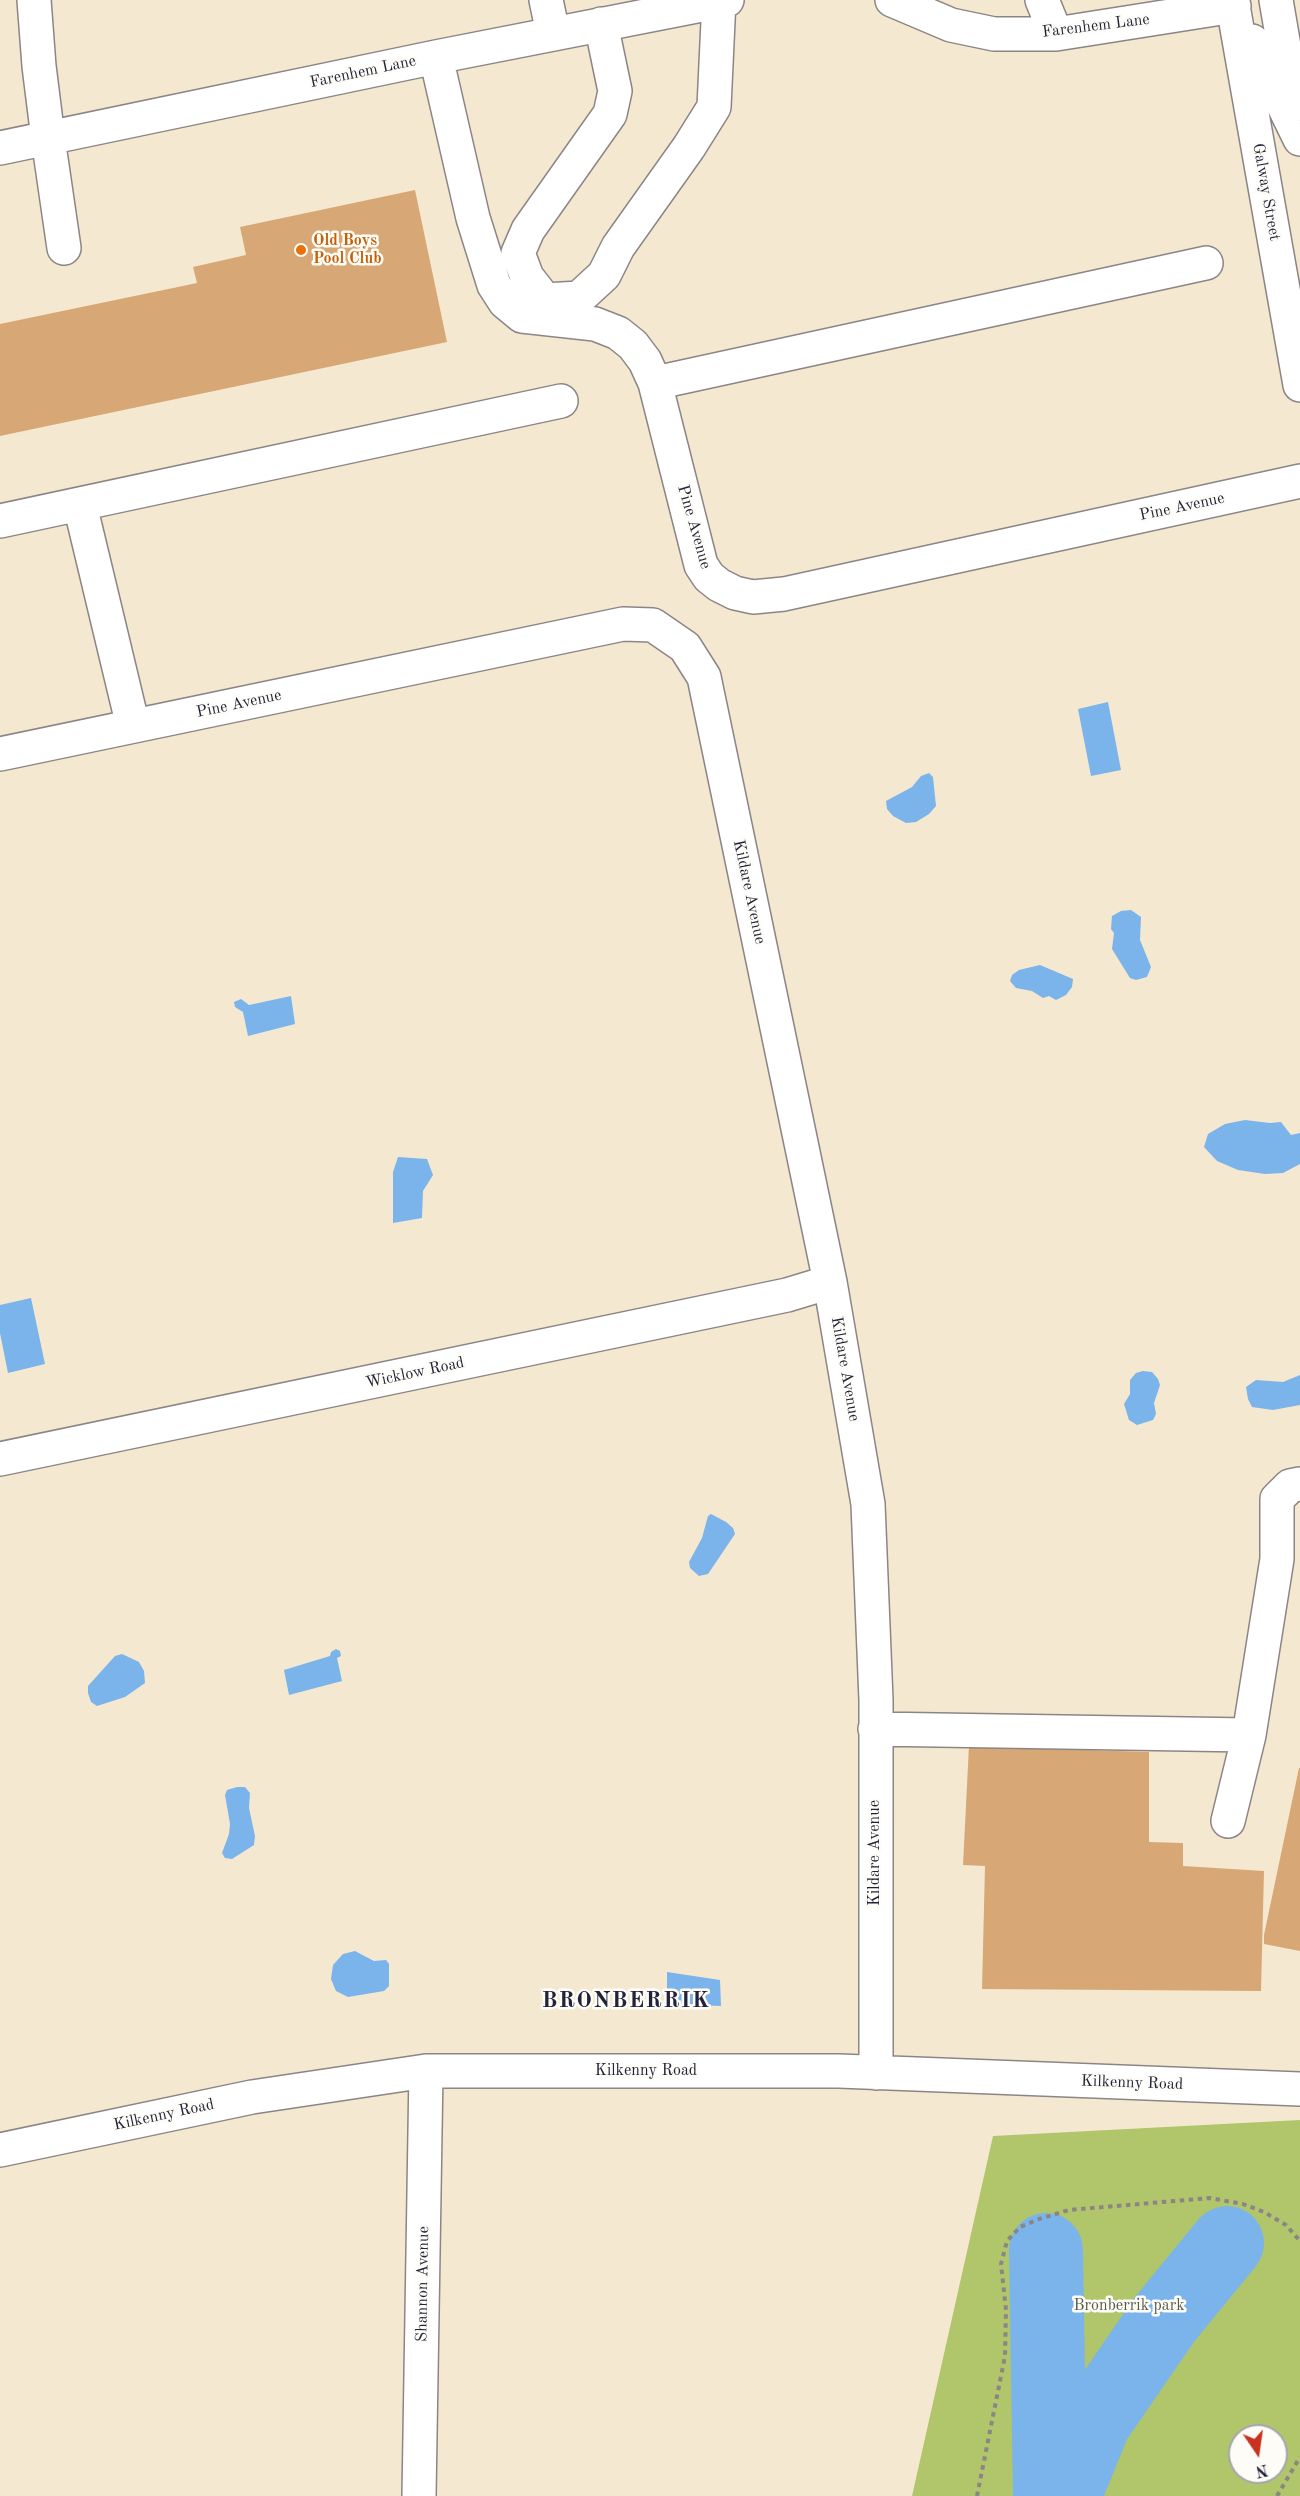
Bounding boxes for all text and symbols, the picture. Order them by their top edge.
street label: Farenhem Lane [1041,10,1151,42]
street label: Farenhem Lane [308,51,418,93]
street label: Galway Street [1248,142,1284,242]
place label: Old Boys Pool Club [313,231,382,269]
marker: Old Boys Pool Club [294,243,308,257]
street label: Pine Avenue [673,483,715,571]
street label: Pine Avenue [1138,489,1226,525]
street label: Pine Avenue [195,686,283,722]
street label: Kildare Avenue [729,838,769,946]
street label: Kildare Avenue [826,1315,864,1423]
street label: Wicklow Road [364,1353,466,1393]
street label: Kildare Avenue [865,1800,885,1906]
district label: BRONBERRIK [542,1988,710,2014]
street label: Kilkenny Road [595,2061,697,2081]
street label: Kilkenny Road [1081,2072,1183,2094]
street label: Kilkenny Road [112,2095,216,2135]
street label: Shannon Avenue [412,2226,434,2342]
park label: Bronberrik park [1073,2296,1185,2316]
north arrow [1228,2424,1288,2484]
text: N [1254,2460,1269,2479]

